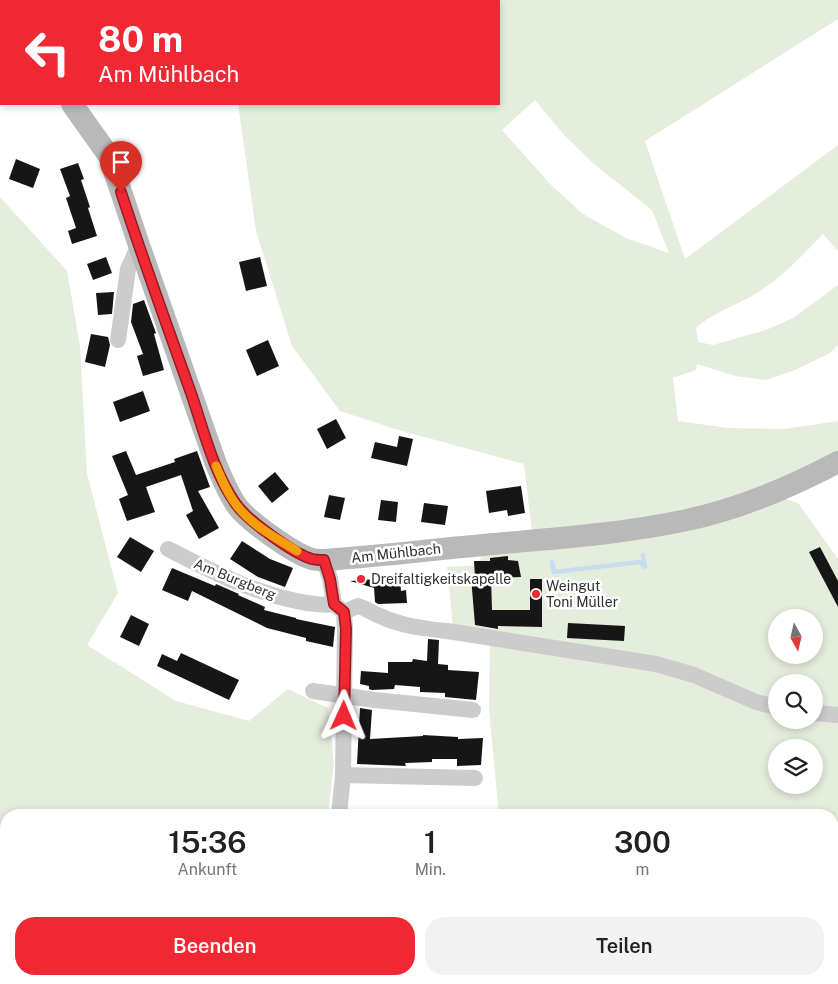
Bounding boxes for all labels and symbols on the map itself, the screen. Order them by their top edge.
pin [100,141,142,192]
street label: Am Mühlbach [350,540,442,566]
street label: Am Burgberg [192,555,279,603]
place label: Dreifaltigkeitskapelle [371,571,511,587]
marker: Dreifaltigkeitskapelle [355,573,367,585]
place label: Weingut Toni Müller [546,578,618,610]
marker: Weingut Toni Müller [530,588,542,600]
north arrow [768,609,822,664]
position arrow [317,689,369,741]

